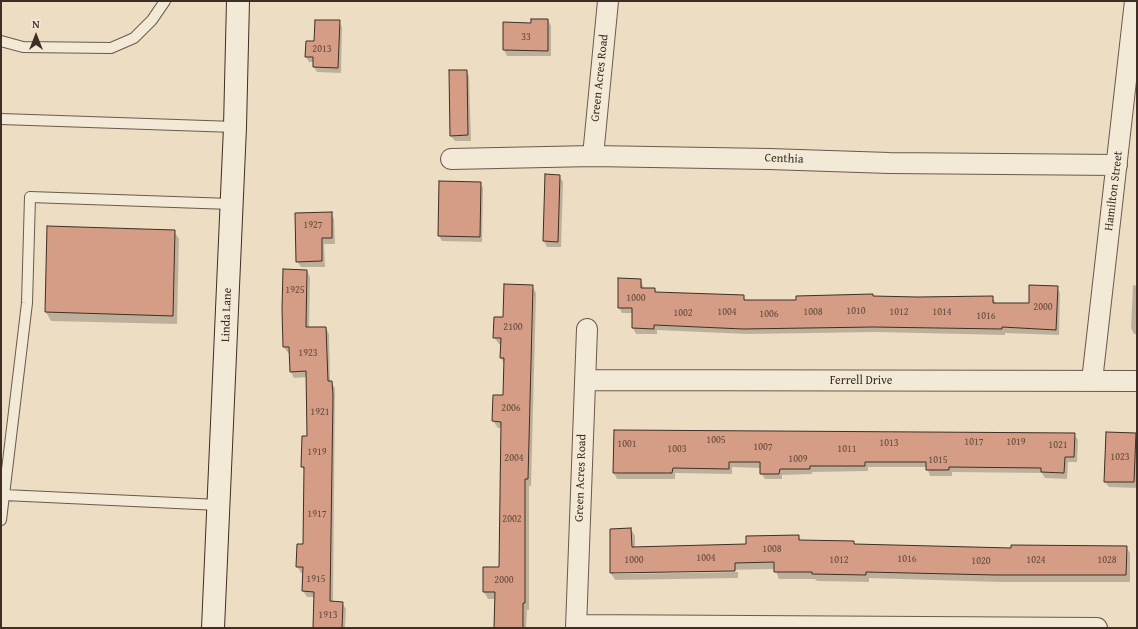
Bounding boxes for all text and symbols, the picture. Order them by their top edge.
north arrow [16,16,56,56]
text: N [32,16,40,32]
house number: 33 [521,31,531,43]
street label: Green Acres Road [588,33,612,123]
house number: 2013 [312,43,332,55]
street label: Hamilton Street [1102,150,1126,232]
street label: Centhia [764,151,804,167]
house number: 1927 [303,219,323,231]
house number: 1925 [285,284,305,296]
street label: Linda Lane [219,287,235,343]
house number: 1000 [626,292,646,304]
house number: 2000 [1033,301,1053,313]
house number: 1010 [846,305,866,317]
house number: 1004 [717,306,737,318]
house number: 1008 [803,306,823,318]
house number: 1012 [889,306,909,318]
house number: 1014 [932,306,952,318]
house number: 1002 [673,307,693,319]
house number: 1006 [759,308,779,320]
house number: 1016 [976,310,996,322]
house number: 2100 [503,321,523,333]
house number: 1923 [298,347,318,359]
street label: Ferrell Drive [830,374,892,388]
house number: 2006 [501,402,521,414]
house number: 1921 [310,406,330,418]
street label: Green Acres Road [572,434,590,522]
house number: 1005 [706,434,726,446]
house number: 1017 [964,436,984,448]
house number: 1019 [1006,436,1026,448]
house number: 1013 [879,437,899,449]
house number: 1001 [617,438,637,450]
house number: 1021 [1048,439,1068,451]
house number: 1007 [753,441,773,453]
house number: 1003 [667,443,687,455]
house number: 1011 [837,443,857,455]
house number: 1919 [307,446,327,458]
house number: 1023 [1110,451,1130,463]
house number: 2004 [504,452,524,464]
house number: 1009 [788,453,808,465]
house number: 1015 [928,454,948,466]
house number: 1917 [307,508,327,520]
house number: 2002 [502,513,522,525]
house number: 1008 [762,543,782,555]
house number: 1004 [696,552,716,564]
house number: 1016 [897,553,917,565]
house number: 1000 [624,554,644,566]
house number: 1012 [829,554,849,566]
house number: 1024 [1026,554,1046,566]
house number: 1028 [1097,554,1117,566]
house number: 1020 [971,555,991,567]
house number: 1915 [306,573,326,585]
house number: 2000 [494,574,514,586]
house number: 1913 [318,609,338,621]

